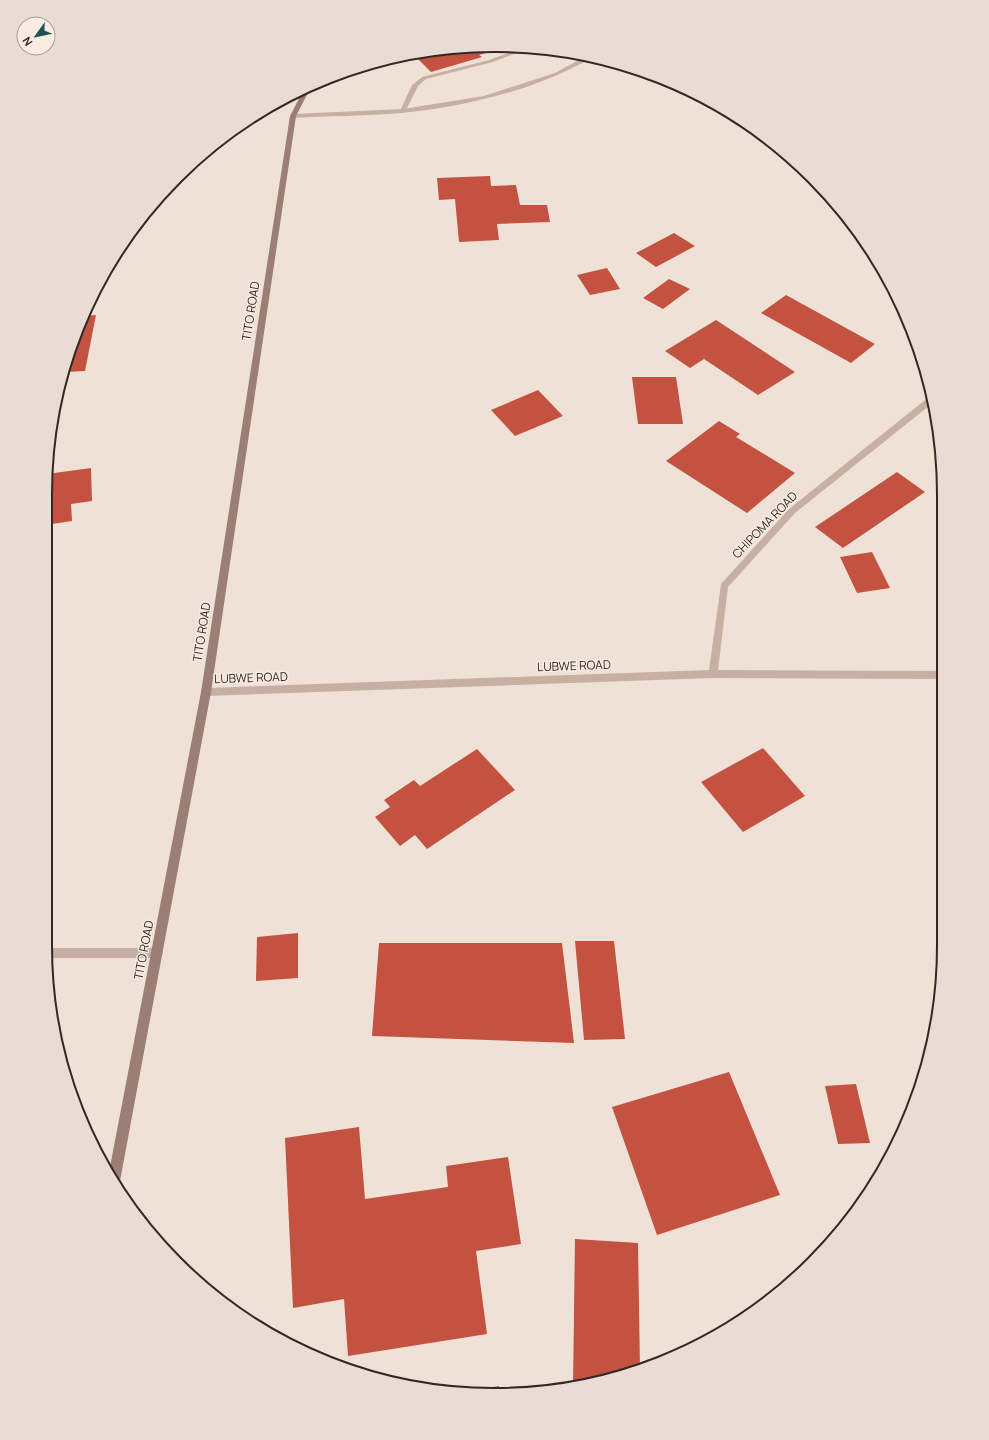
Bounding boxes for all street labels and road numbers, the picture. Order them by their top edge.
street label: TITO ROAD [237,280,264,342]
street label: CHIPOMA ROAD [728,487,801,562]
street label: TITO ROAD [188,601,215,663]
street label: LUBWE ROAD [537,656,611,675]
street label: LUBWE ROAD [214,668,288,687]
street label: TITO ROAD [129,919,158,981]

